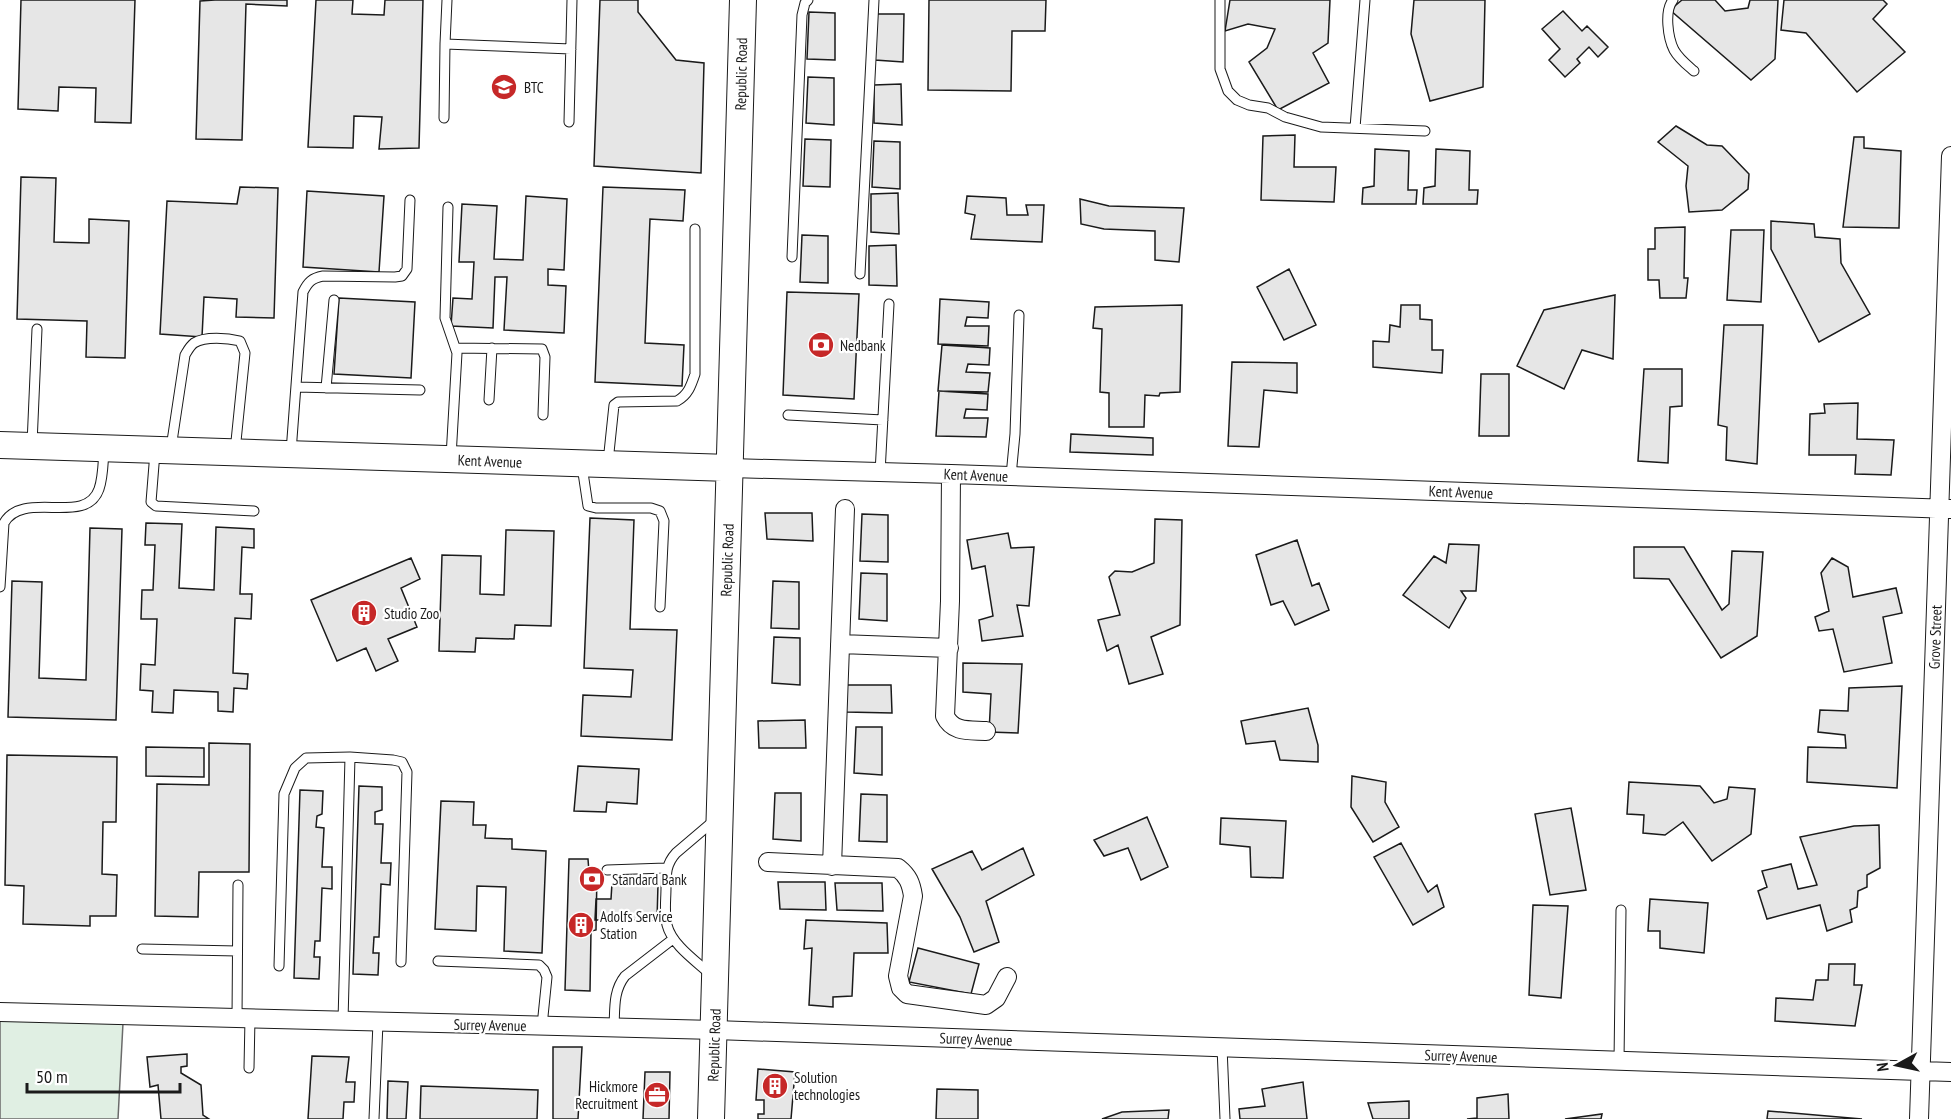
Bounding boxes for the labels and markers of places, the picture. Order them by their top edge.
school or university icon: BTC [489,72,519,102]
place label: BTC [524,78,544,97]
bank icon: Nedbank [806,330,836,360]
place label: Nedbank [840,336,886,355]
building icon: Studio Zoo [349,598,379,628]
place label: Studio Zoo [384,604,439,623]
bank icon: Standard Bank [577,864,607,894]
place label: Standard Bank [612,870,687,889]
place label: Adolfs Service Station [600,907,673,943]
building icon: Adolfs Service Station [566,910,596,940]
place label: Solution technologies [794,1068,860,1104]
building icon: Solution technologies [760,1071,790,1101]
place label: Hickmore Recruitment [575,1077,638,1113]
office icon: Hickmore Recruitment [642,1080,672,1110]

